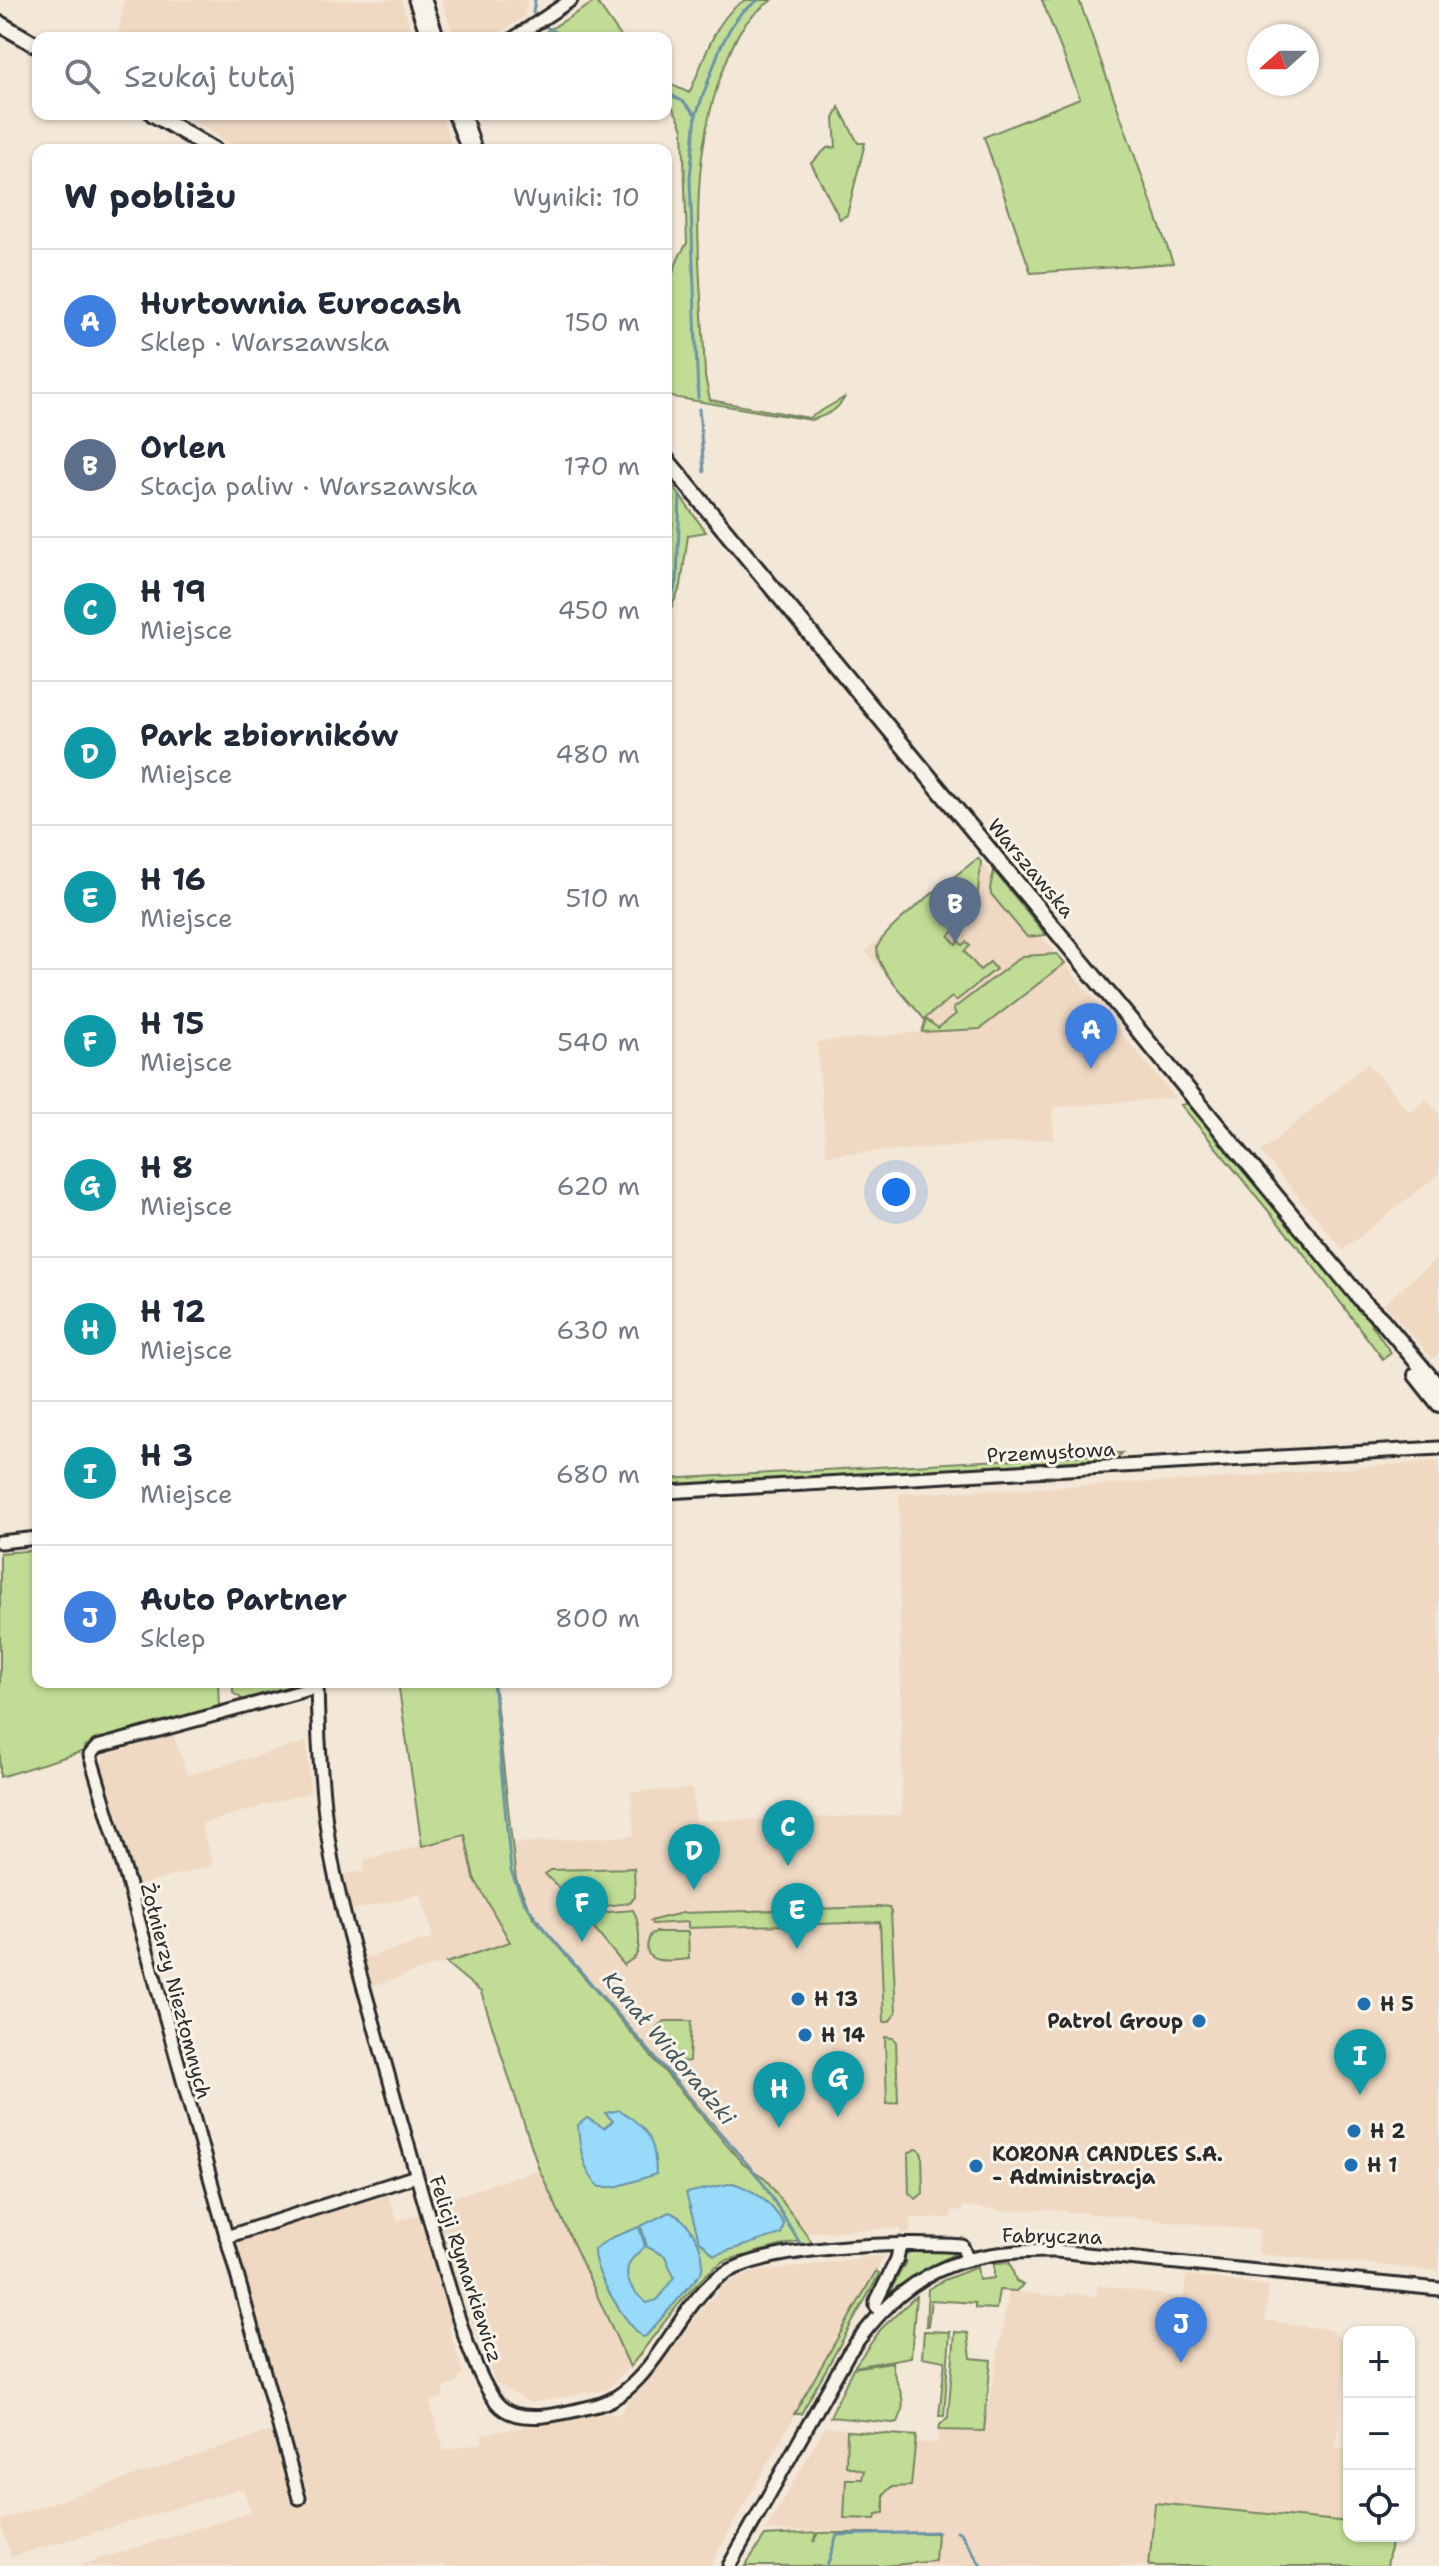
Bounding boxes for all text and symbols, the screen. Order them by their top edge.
north arrow [1247,24,1319,96]
search box [32,32,672,120]
icon: search [60,54,104,98]
text: Szukaj tutaj [124,56,296,97]
text: W pobliżu [64,173,237,219]
text: Wyniki: 10 [513,179,640,214]
text: Hurtownia Eurocash [140,283,462,324]
text: A [80,304,100,339]
text: 150 m [564,304,640,339]
text: Sklep · Warszawska [140,324,390,359]
text: Orlen [140,427,226,468]
text: B [82,448,98,483]
text: 170 m [563,448,640,483]
text: Stacja paliw · Warszawska [140,468,477,503]
text: H 19 [140,571,206,612]
text: C [82,592,98,627]
text: 450 m [557,592,640,627]
text: Miejsce [140,612,233,647]
text: Park zbiorników [140,715,398,756]
text: D [81,736,99,771]
text: 480 m [555,736,640,771]
text: Miejsce [140,756,233,791]
street label: Warszawska [982,813,1081,924]
text: H 16 [140,859,206,900]
pin: B [929,877,981,943]
text: E [81,880,99,915]
text: 510 m [566,880,640,915]
text: Miejsce [140,900,233,935]
text: H 15 [140,1003,204,1044]
pin: A [1065,1003,1117,1069]
text: F [82,1024,98,1059]
text: 540 m [557,1024,640,1059]
text: Miejsce [140,1044,233,1079]
text: H 8 [140,1147,193,1188]
text: G [80,1168,100,1203]
text: 620 m [557,1168,640,1203]
your location [876,1172,916,1212]
text: Miejsce [140,1188,233,1223]
text: H 12 [140,1291,206,1332]
text: H [81,1312,99,1347]
text: 630 m [556,1312,640,1347]
text: Miejsce [140,1332,233,1367]
text: H 3 [140,1435,193,1476]
street label: Przemysłowa [986,1436,1117,1468]
text: I [83,1456,97,1491]
text: 680 m [556,1456,640,1491]
text: Miejsce [140,1476,233,1511]
text: Auto Partner [140,1579,347,1620]
text: J [82,1600,98,1635]
text: 800 m [555,1600,640,1635]
text: Sklep [140,1620,206,1655]
pin: C [762,1800,814,1866]
pin: D [668,1824,720,1890]
pin: F [556,1876,608,1942]
street label: Żołnierzy Niezłomnych [135,1880,217,2102]
pin: E [771,1883,823,1949]
water label: Kanał Widoradzki [596,1965,742,2132]
place label: H 13 [814,1986,858,2012]
marker: H 13 [789,1990,807,2008]
place label: H 5 [1380,1991,1414,2017]
marker: H 5 [1355,1995,1373,2013]
place label: Patrol Group [1047,2008,1183,2034]
marker: Patrol Group [1190,2012,1208,2030]
place label: H 14 [821,2022,865,2048]
marker: H 14 [796,2026,814,2044]
pin: I [1334,2029,1386,2095]
pin: G [812,2051,864,2117]
pin: H [753,2062,805,2128]
place label: H 2 [1370,2118,1405,2144]
marker: H 2 [1345,2122,1363,2140]
place label: KORONA CANDLES S.A. - Administracja [992,2141,1223,2190]
place label: H 1 [1367,2152,1397,2178]
marker: H 1 [1342,2156,1360,2174]
marker: KORONA CANDLES S.A. - Administracja [967,2157,985,2175]
street label: Felicji Rymarkiewicz [424,2172,508,2366]
street label: Fabryczna [1002,2222,1103,2250]
pin: J [1155,2297,1207,2363]
map controls [1343,2326,1415,2542]
button: + [1343,2326,1415,2398]
button: − [1343,2398,1415,2470]
button: locate [1343,2470,1415,2542]

